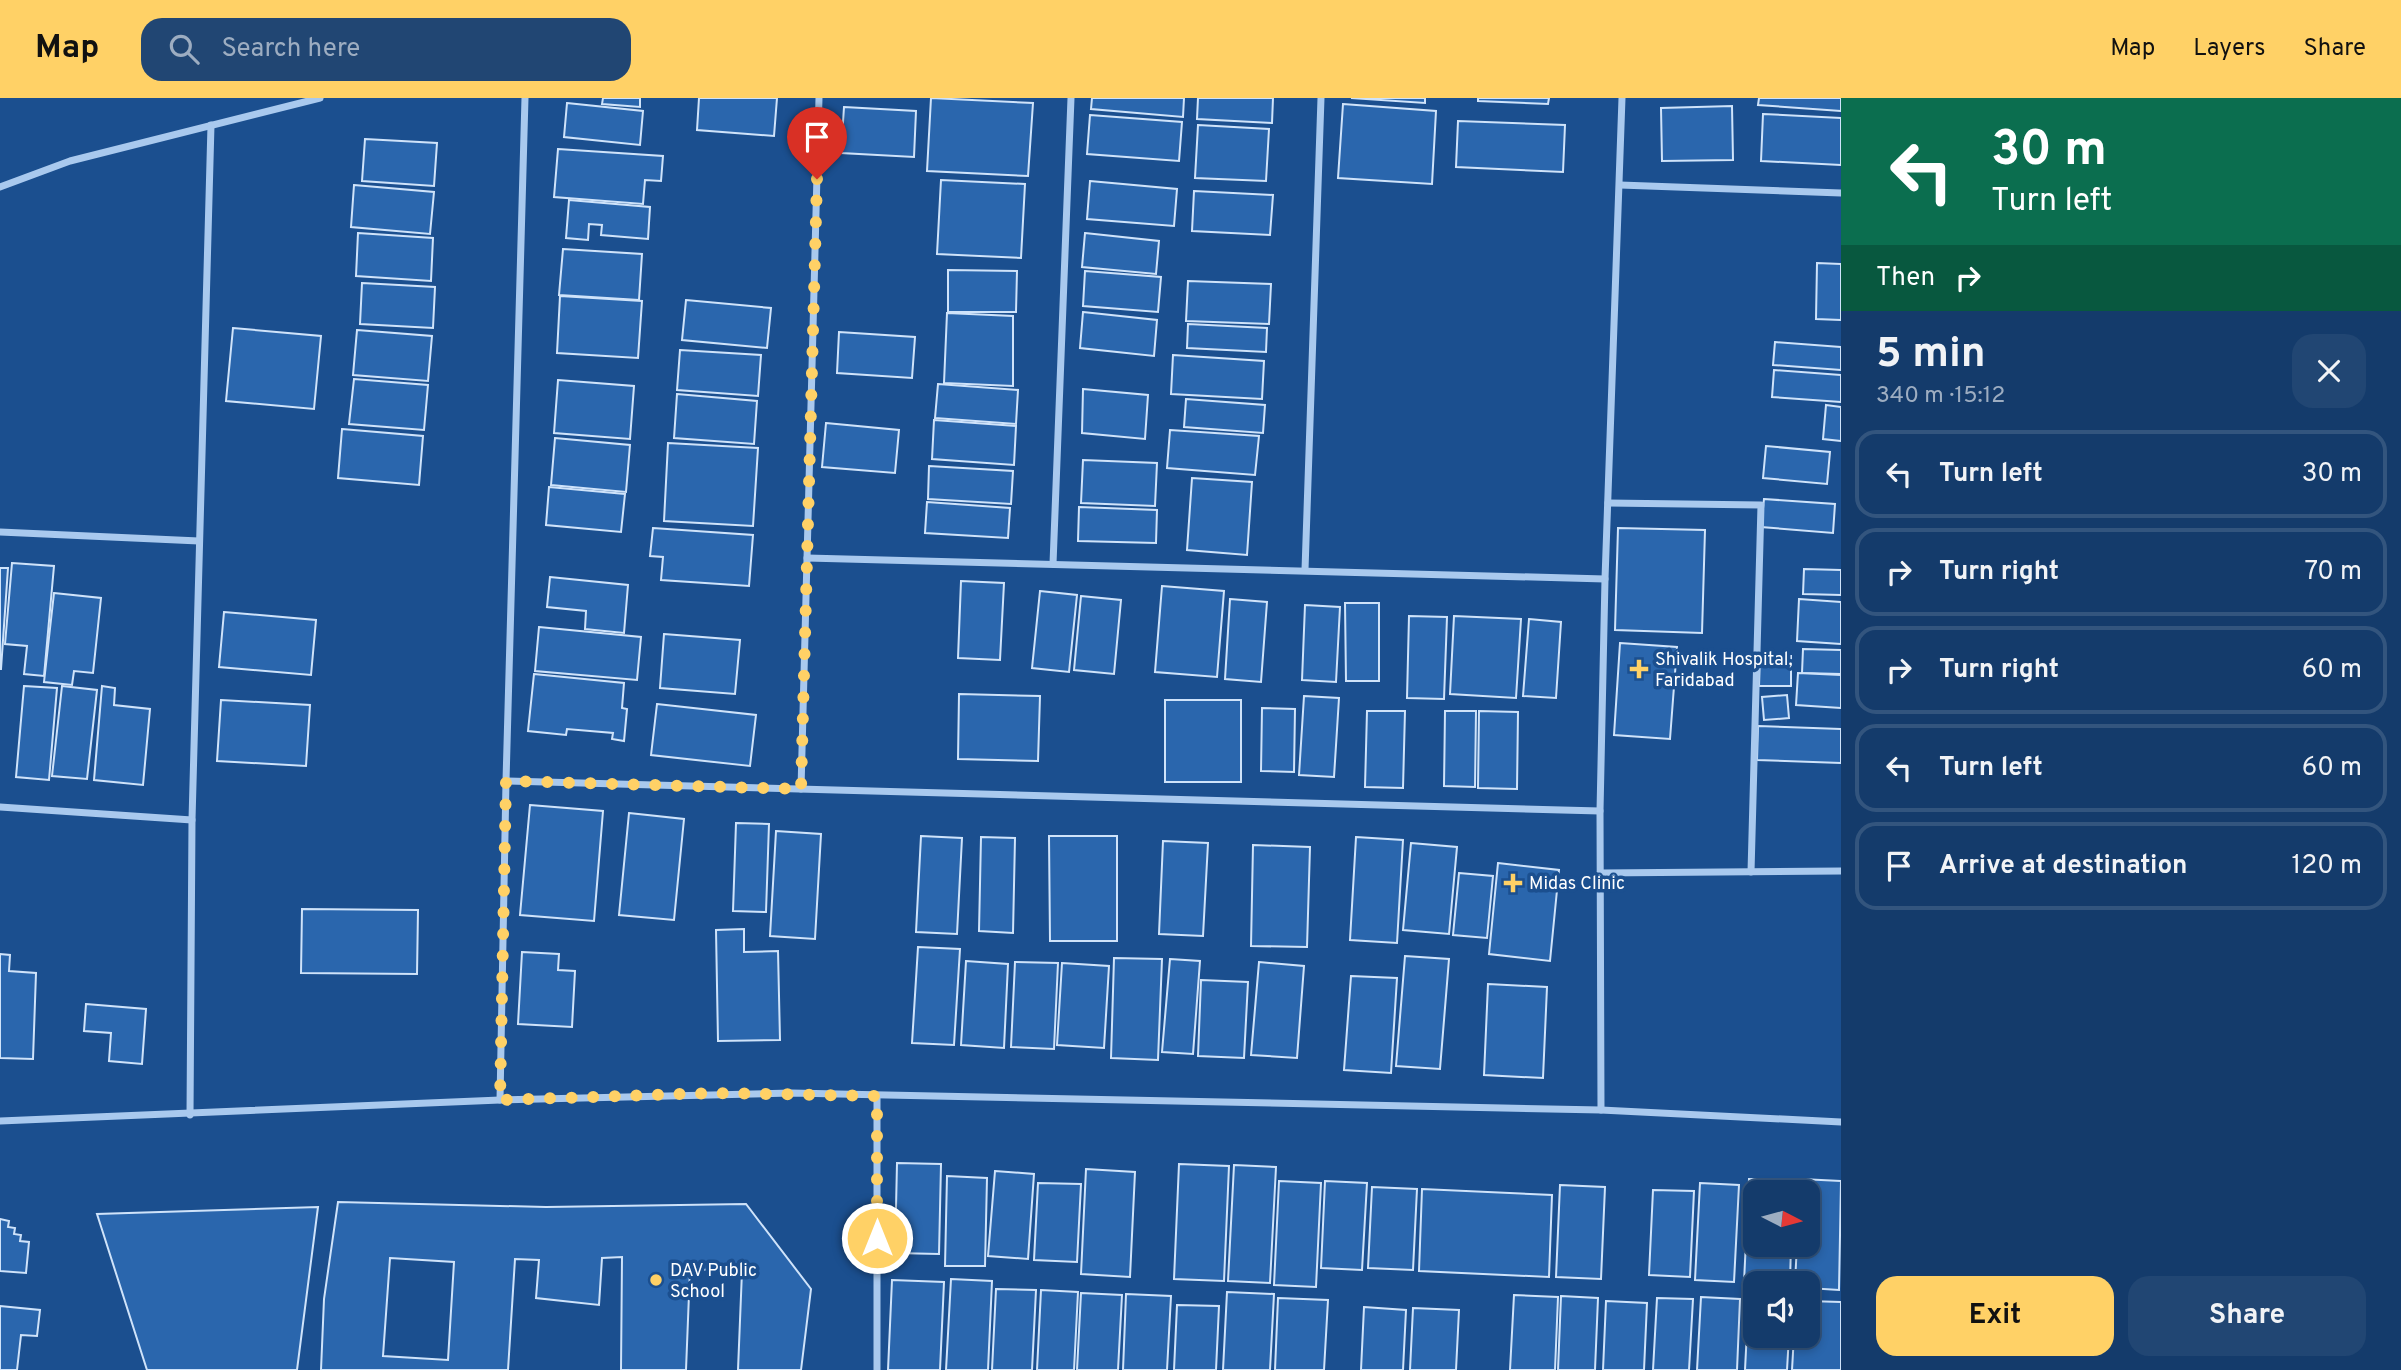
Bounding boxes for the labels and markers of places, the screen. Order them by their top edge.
pin [787,107,847,179]
place label: Shivalik Hospital, Faridabad [1655,649,1792,693]
marker: Shivalik Hospital, Faridabad [1629,659,1649,679]
marker: Midas Clinic [1503,873,1523,893]
place label: Midas Clinic [1529,873,1625,896]
place label: DAV Public School [670,1260,757,1304]
marker: DAV Public School [648,1272,664,1288]

